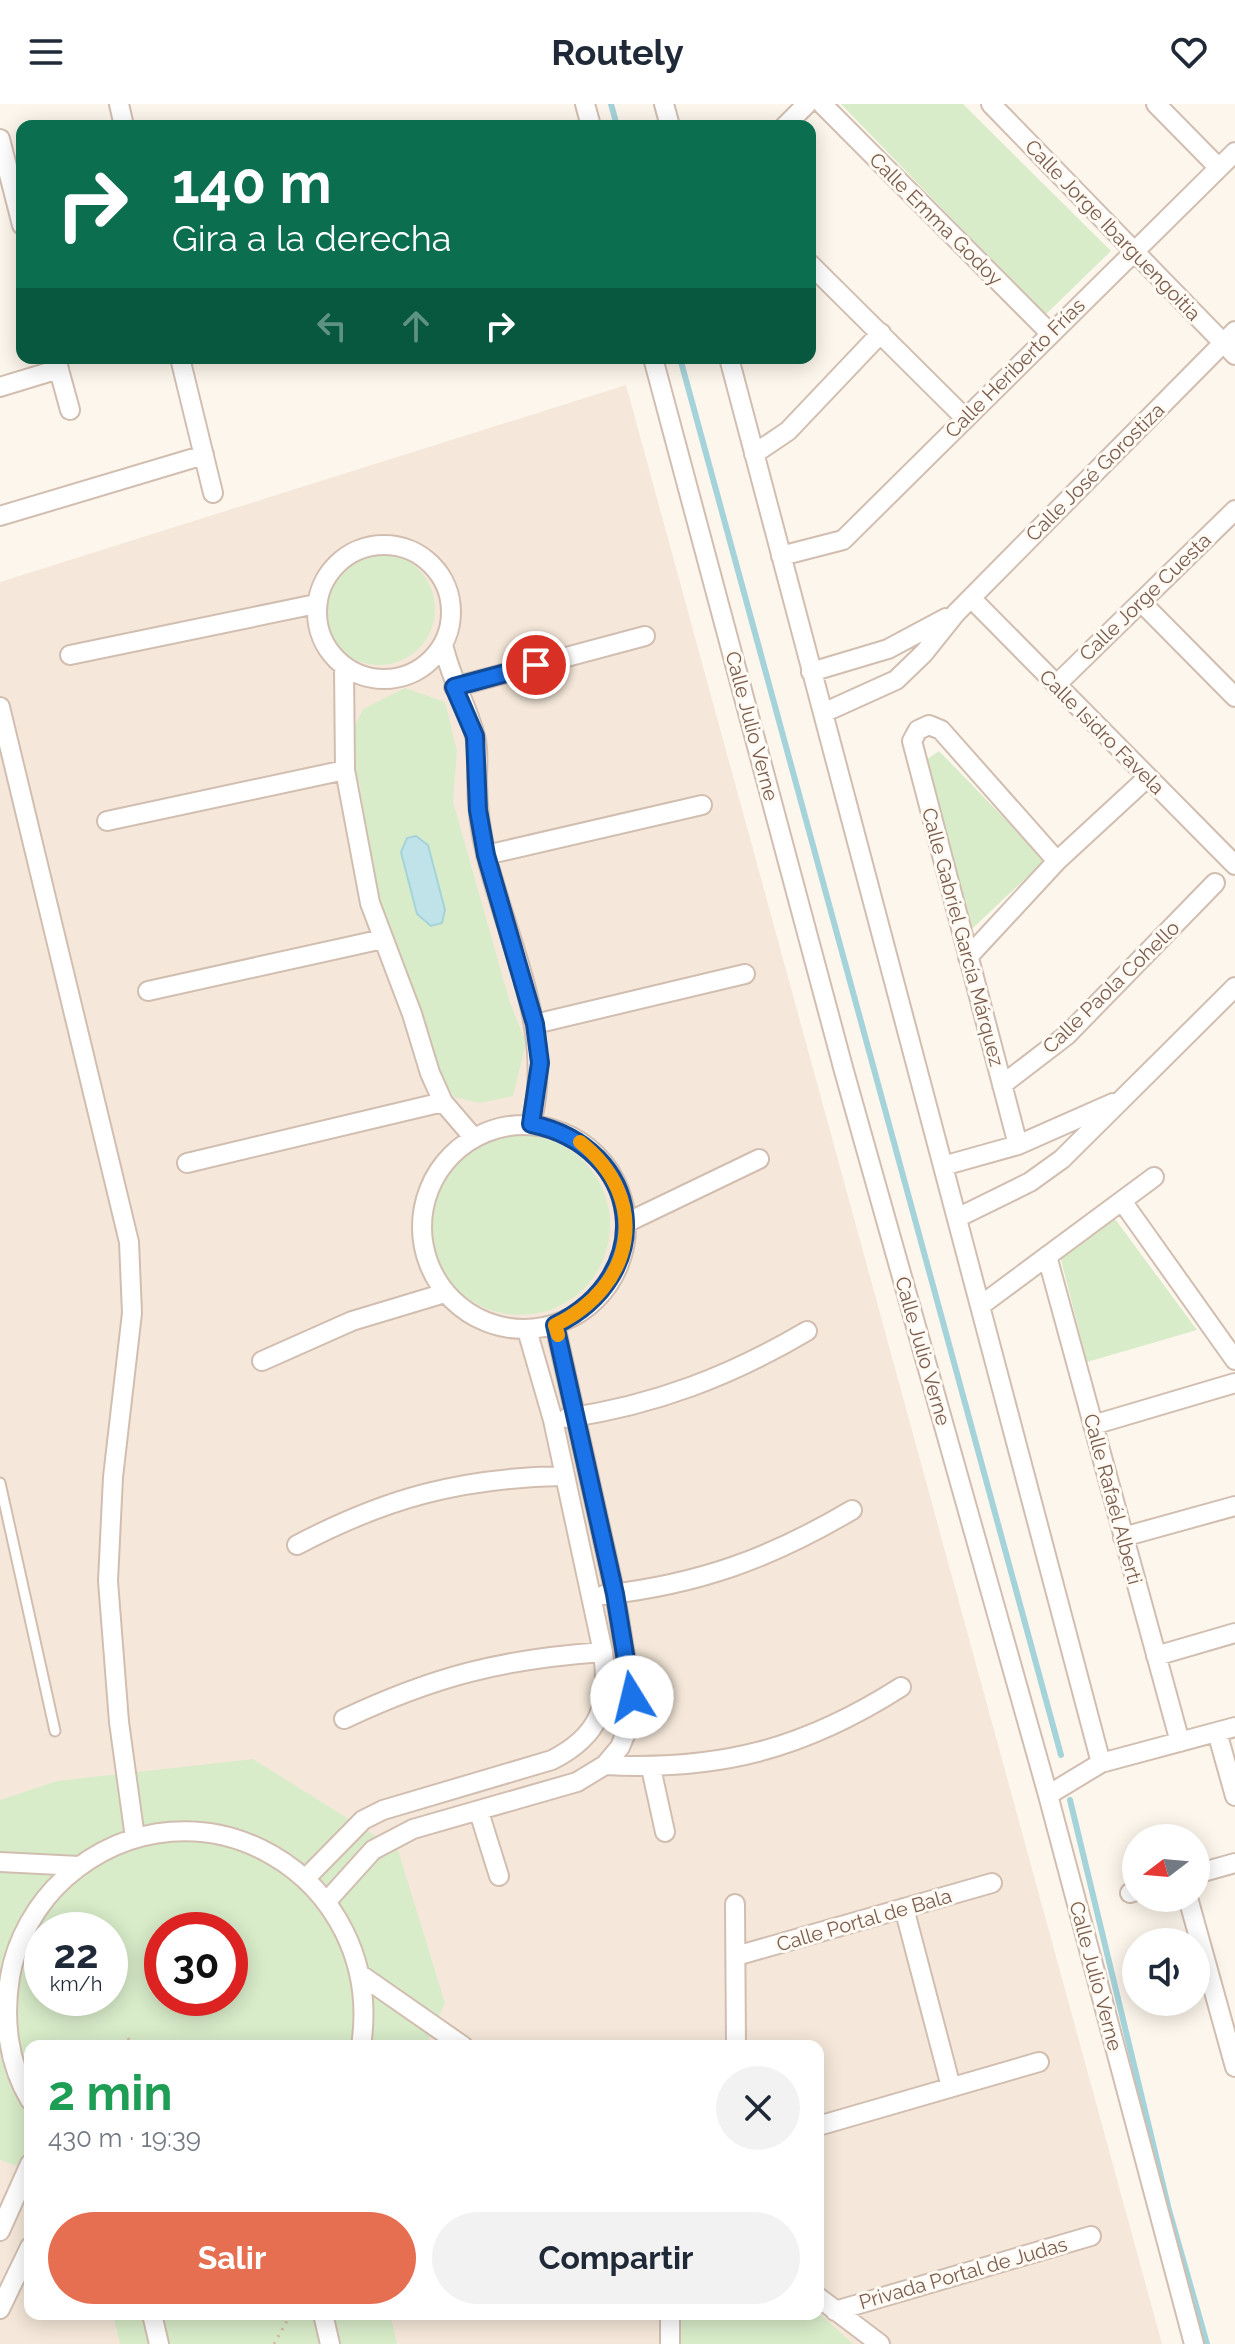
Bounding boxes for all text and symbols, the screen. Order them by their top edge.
icon: menu [24,30,68,74]
icon: heart [1167,30,1211,74]
text: Routely [551,31,684,73]
street label: Calle Jorge Ibarguengoitia [1020,135,1206,325]
street label: Calle Emma Godoy [865,148,1008,291]
text: 140 m [172,150,332,216]
icon: right [40,152,144,256]
text: Gira a la derecha [172,217,451,259]
street label: Calle Heriberto Frías [940,293,1090,443]
icon: left [310,304,354,348]
icon: ahead [394,304,438,348]
icon: right [478,304,522,348]
street label: Calle José Gorostiza [1021,398,1169,546]
street label: Calle Jorge Cuesta [1074,528,1216,666]
pin [502,631,570,699]
icon: arrive [514,643,558,687]
street label: Calle Julio Verne [721,649,784,804]
street label: Calle Isidro Favela [1035,665,1169,799]
street label: Calle Gabriel García Márquez [917,805,1009,1069]
street label: Calle Paola Cohello [1038,916,1184,1058]
street label: Calle Julio Verne [890,1274,956,1428]
street label: Calle Rafaél Alberti [1079,1411,1147,1587]
position arrow [590,1655,674,1739]
north arrow [1122,1824,1210,1912]
map controls [1122,1824,1210,2016]
street label: Calle Portal de Bala [774,1884,954,1956]
street label: Calle Julio Verne [1065,1899,1128,2054]
speed limit sign: 30 [144,1912,248,2016]
button: sound [1122,1928,1210,2016]
text: 22 [53,1930,99,1977]
text: km/h [50,1972,102,1996]
text: 2 min [48,2065,173,2121]
button: close [716,2066,800,2150]
text: 430 m · 19:39 [48,2123,201,2153]
button: Salir [48,2212,416,2304]
button: Compartir [432,2212,800,2304]
street label: Privada Portal de Judas [856,2232,1070,2314]

